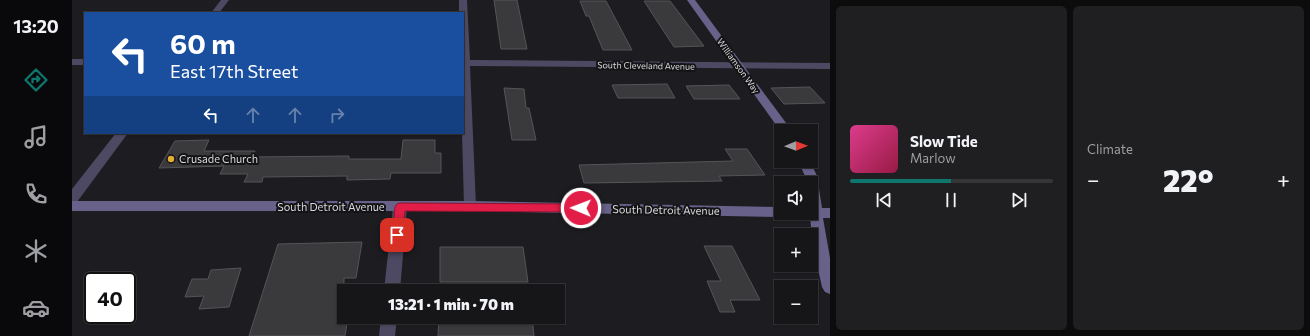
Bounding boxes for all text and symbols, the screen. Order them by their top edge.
text: 13:20 [13,15,59,37]
text: 60 m [170,26,236,60]
icon: left [104,28,156,80]
street label: Williamson Way [715,36,762,96]
street label: South Cleveland Avenue [597,59,695,72]
text: East 17th Street [170,60,298,82]
icon: directions [22,66,50,94]
icon: left [200,104,222,126]
icon: ahead [242,104,264,126]
icon: ahead [284,104,306,126]
icon: right [326,104,348,126]
icon: music [22,123,50,151]
north arrow [774,124,818,168]
map controls [774,124,818,324]
text: Slow Tide [910,132,978,150]
text: Climate [1087,141,1133,157]
text: Marlow [910,150,956,166]
place label: Crusade Church [179,152,258,165]
marker: Crusade Church [166,154,176,164]
text: 22° [1163,161,1214,198]
text: − [1087,166,1100,193]
text: + [1277,166,1290,193]
button: sound [774,176,818,220]
icon: phone [22,180,50,208]
position arrow [560,187,602,229]
icon: previous [873,189,895,211]
icon: pause [940,189,962,211]
icon: next [1008,189,1030,211]
street label: South Detroit Avenue [277,200,385,213]
street label: South Detroit Avenue [612,202,720,217]
pin [380,218,414,252]
icon: arrive [386,224,408,246]
button: + [774,228,818,272]
icon: climate [22,237,50,265]
speed limit sign: 40 [84,272,136,324]
button: − [774,280,818,324]
icon: car [22,294,50,322]
text: 13:21 · 1 min · 70 m [388,295,514,313]

